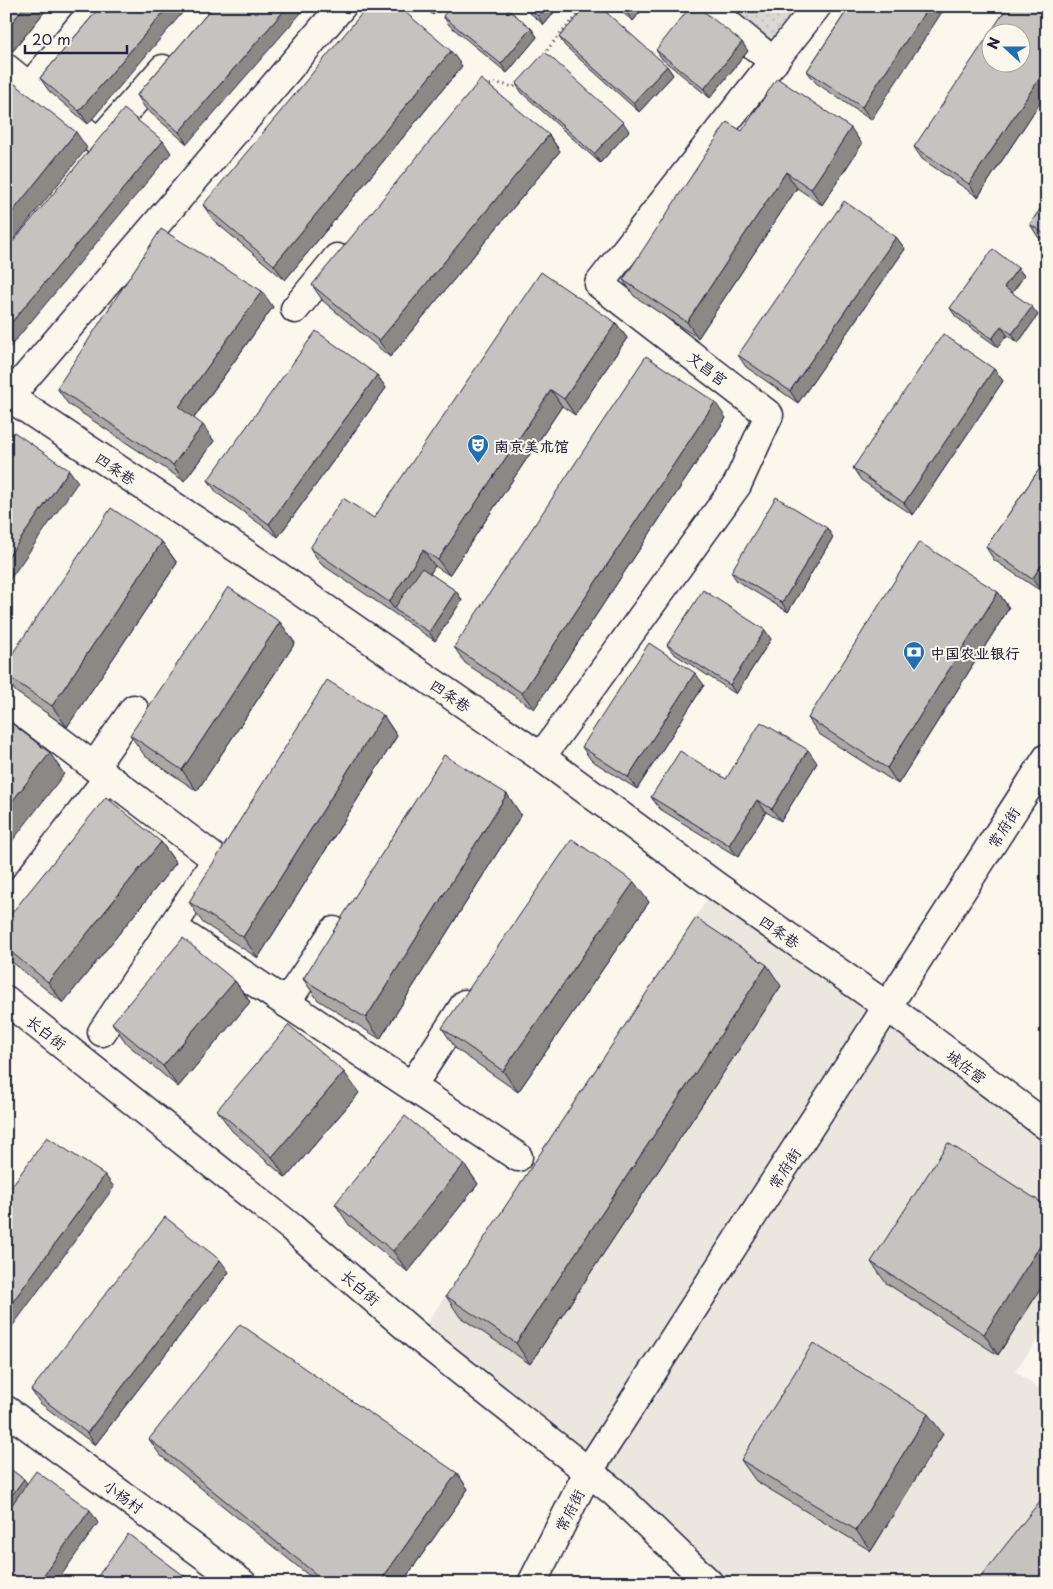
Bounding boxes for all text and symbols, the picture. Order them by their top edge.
scale bar [25,22,128,54]
north arrow [980,22,1030,72]
text: 20 m [32,27,71,50]
text: N [982,34,1005,52]
street label: 文昌宫 [683,345,733,391]
theatre icon: 南京美术馆 [466,433,490,464]
place label: 南京美术馆 [494,434,569,457]
street label: 四条巷 [91,446,141,490]
bank icon: 中国农业银行 [902,640,926,671]
place label: 中国农业银行 [930,641,1020,664]
street label: 四条巷 [426,673,476,717]
street label: 常府街 [981,802,1025,852]
street label: 四条巷 [755,909,805,953]
street label: 长白街 [22,1009,72,1055]
street label: 城佐营 [942,1043,992,1089]
street label: 常府街 [762,1143,806,1193]
street label: 长白街 [336,1264,386,1310]
street label: 小杨村 [99,1473,149,1519]
street label: 常府街 [549,1485,589,1535]

